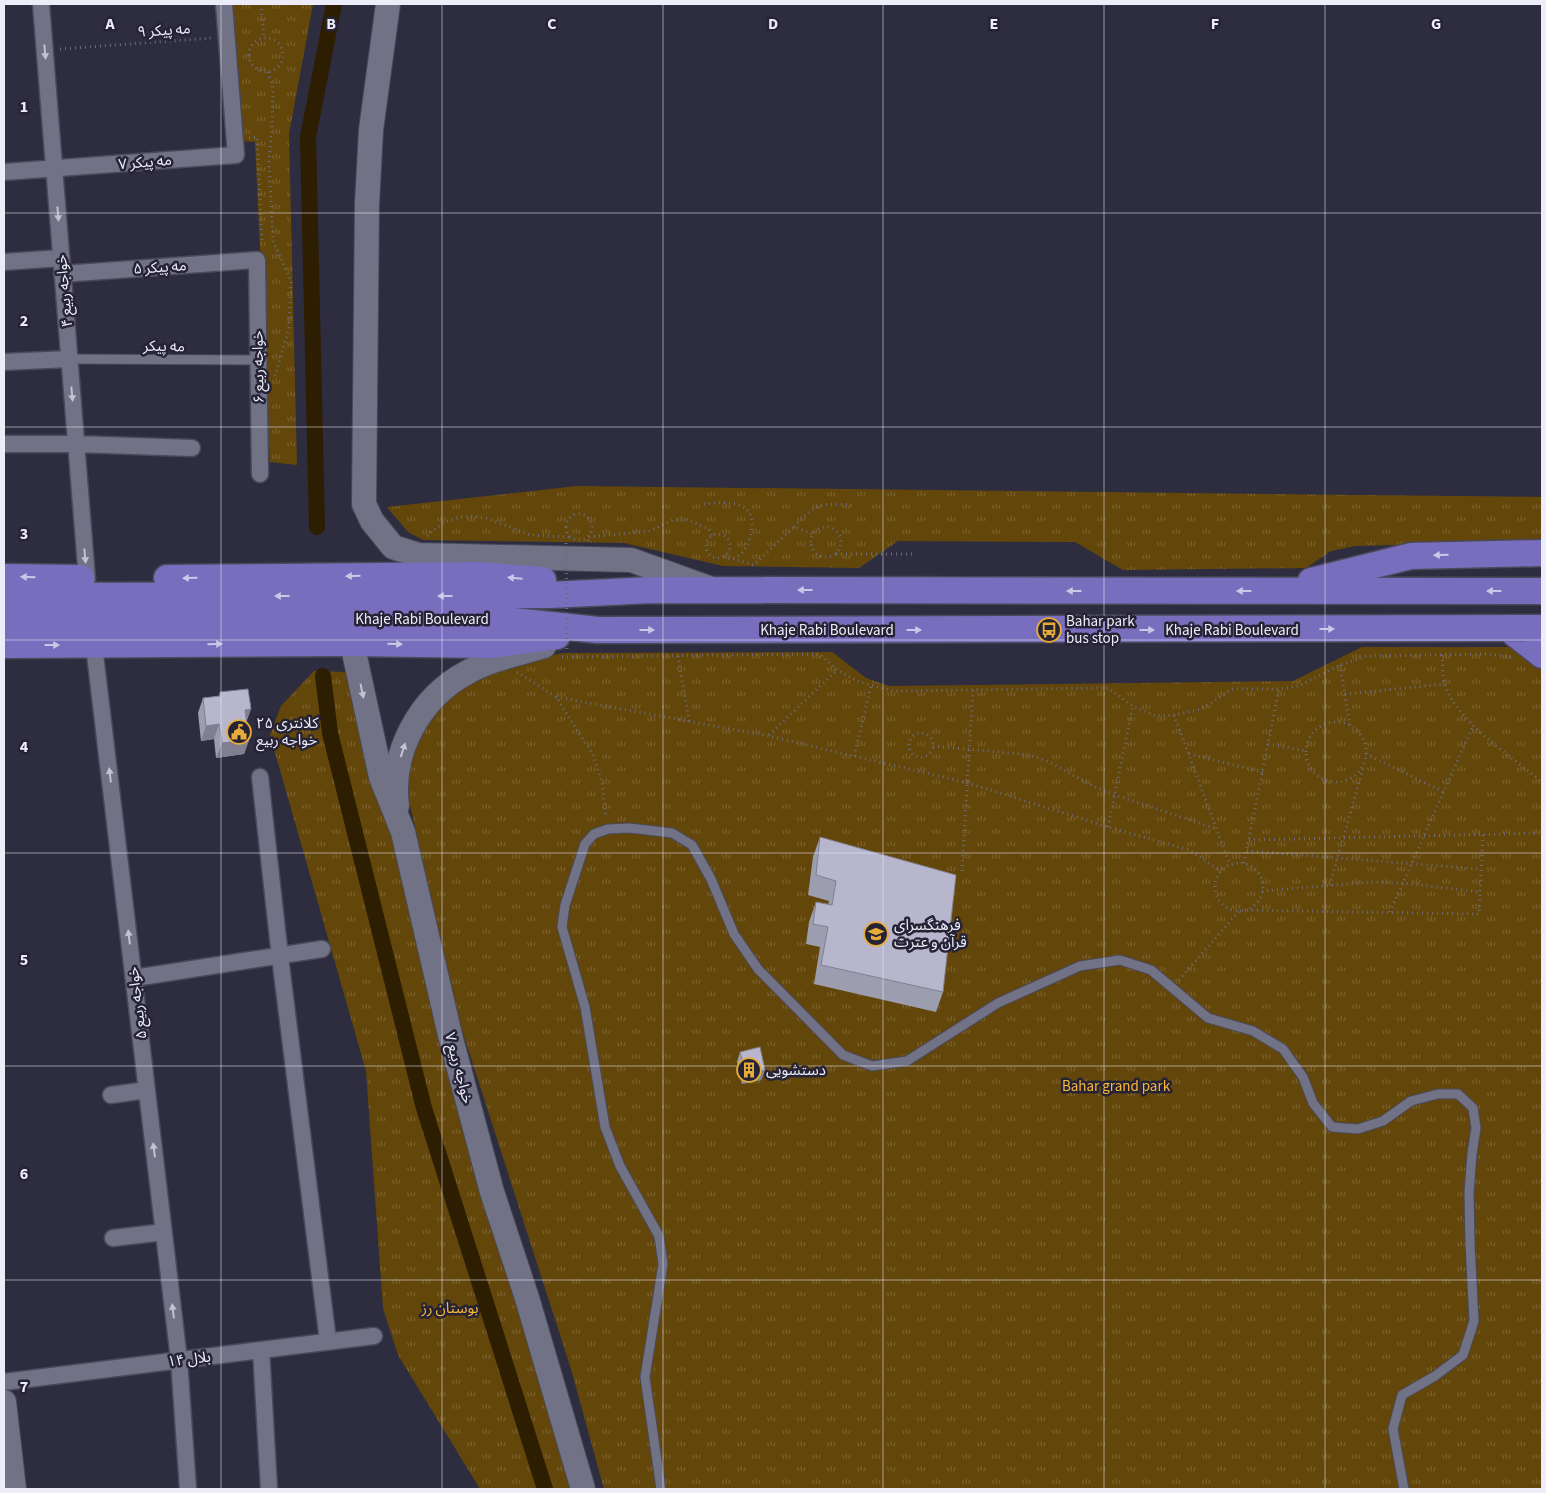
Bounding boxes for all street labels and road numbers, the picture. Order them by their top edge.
street label: مه پیکر ۹ [137,18,191,43]
street label: مه پیکر ۷ [118,150,173,175]
street label: خواجه ربیع ۴ [51,254,79,328]
street label: مه پیکر ۵ [133,255,187,280]
street label: خواجه ربیع ۶ [247,330,271,404]
street label: مه پیکر [142,336,185,357]
street label: Khaje Rabi Boulevard [355,609,489,630]
street label: Khaje Rabi Boulevard [760,620,894,641]
street label: Khaje Rabi Boulevard [1165,620,1299,641]
street label: خواجه ربیع ۵ [123,965,153,1040]
street label: خواجه ربیع ۷ [438,1030,478,1106]
street label: بلال ۱۴ [166,1346,212,1373]

